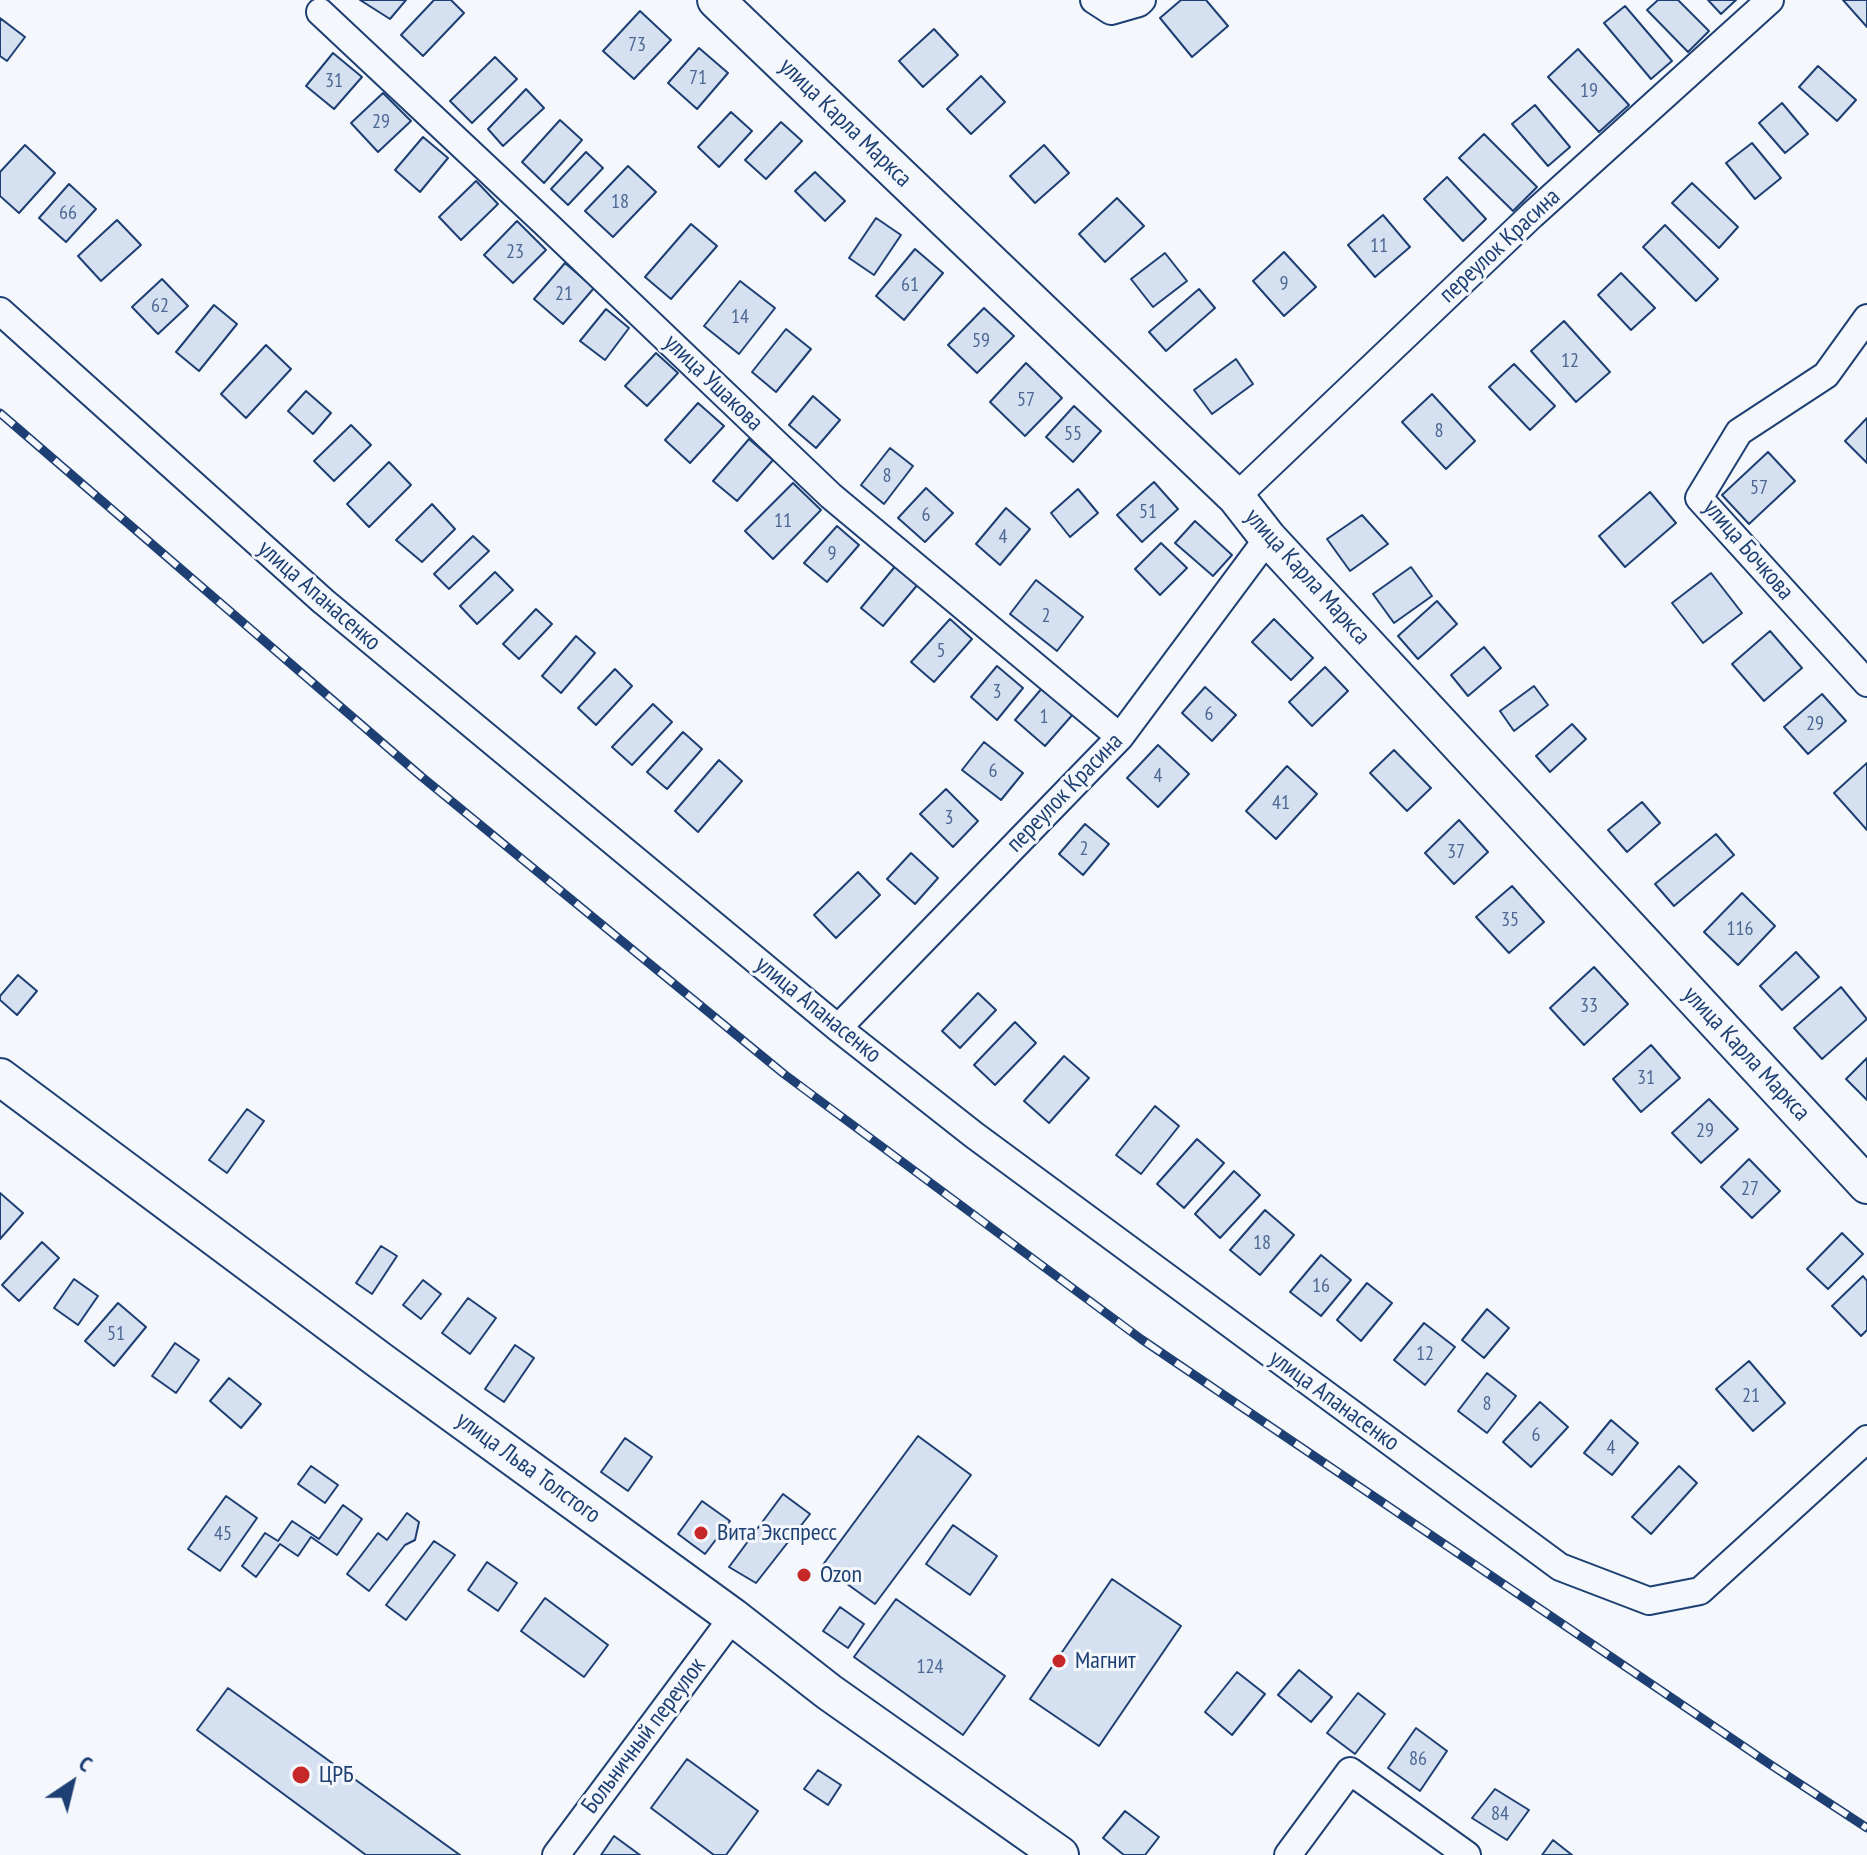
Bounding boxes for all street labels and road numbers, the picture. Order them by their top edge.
street label: улица Карла Маркса [773,52,917,194]
street label: переулок Красина [1434,183,1566,309]
street label: улица Ушакова [657,329,769,437]
street label: улица Бочкова [1697,494,1799,606]
street label: улица Карла Маркса [1238,503,1376,651]
street label: улица Апанасенко [252,535,386,657]
street label: переулок Красина [1001,727,1129,859]
street label: улица Апанасенко [749,950,887,1070]
street label: улица Карла Маркса [1676,981,1816,1127]
street label: улица Апанасенко [1263,1344,1405,1458]
street label: улица Льва Толстого [450,1406,606,1530]
street label: Больничный переулок [576,1652,712,1820]

